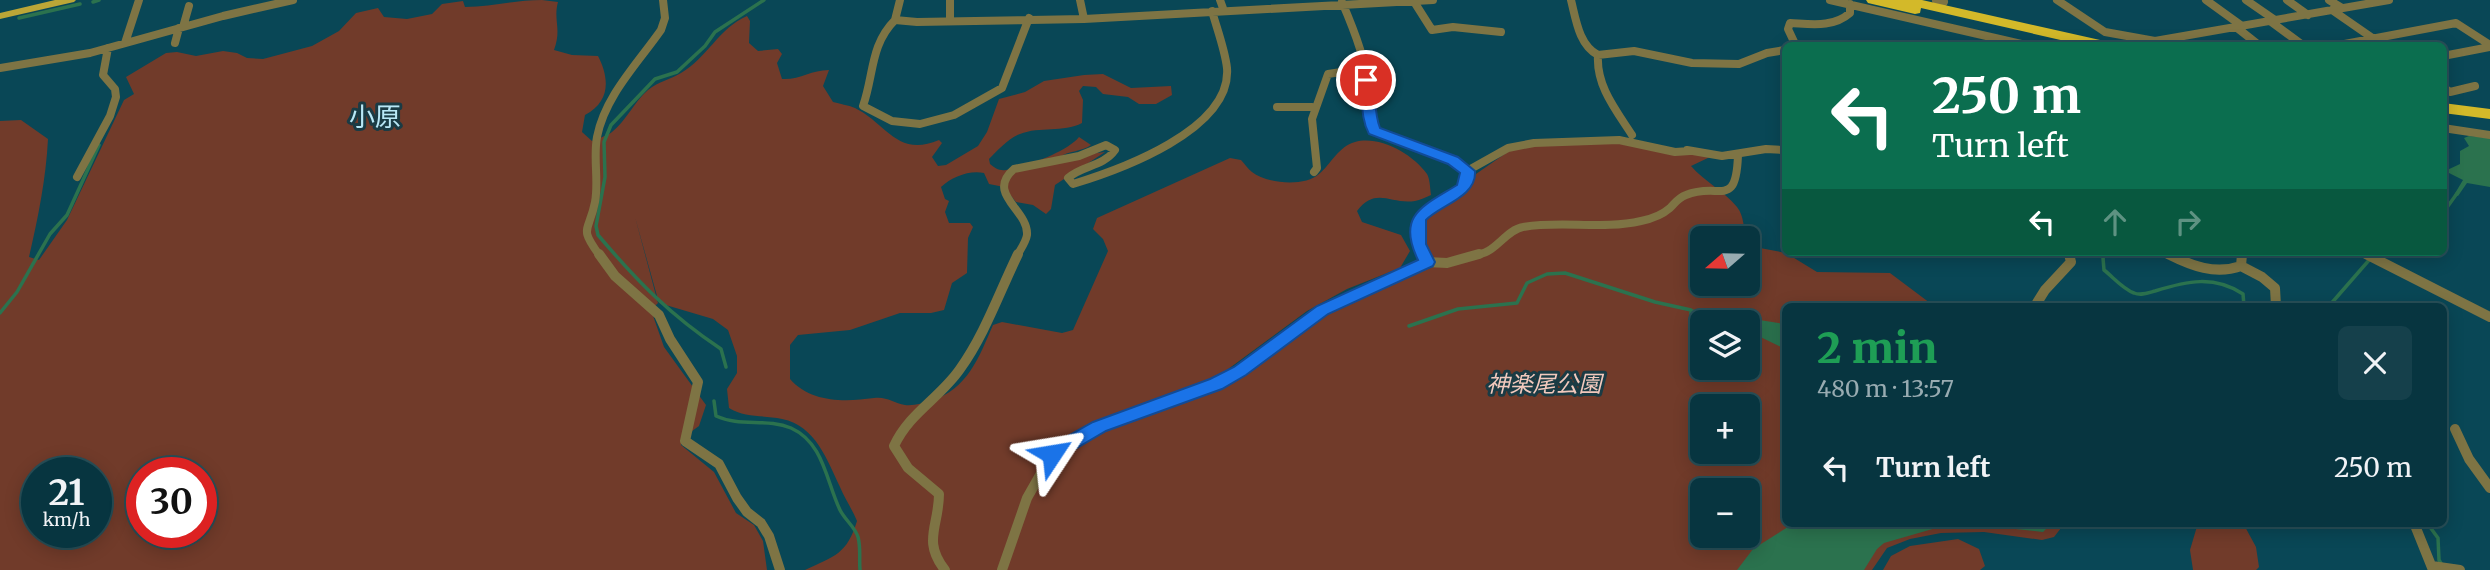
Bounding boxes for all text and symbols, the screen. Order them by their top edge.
pin [1336,50,1396,110]
icon: arrive [1347,61,1385,99]
text: 250 m [1932,65,2081,126]
icon: left [1817,70,1908,161]
district label: 小原 [349,100,401,133]
text: Turn left [1932,126,2069,166]
icon: left [2023,203,2061,241]
icon: ahead [2096,203,2134,241]
icon: right [2169,203,2207,241]
north arrow [1690,226,1760,296]
map controls [1690,226,1760,548]
button: layers [1690,310,1760,380]
text: 2 min [1817,322,1937,374]
button: close [2338,326,2412,400]
park label: 神楽尾公園 [1487,369,1605,398]
text: 480 m · 13:57 [1817,374,1954,403]
button: + [1690,394,1760,464]
position arrow [1015,417,1089,491]
icon: left [1817,449,1855,487]
text: Turn left [1876,451,1990,484]
text: 250 m [2334,451,2412,484]
speed limit sign: 30 [126,457,217,548]
text: 21 [49,471,84,515]
button: − [1690,478,1760,548]
text: km/h [43,508,90,531]

